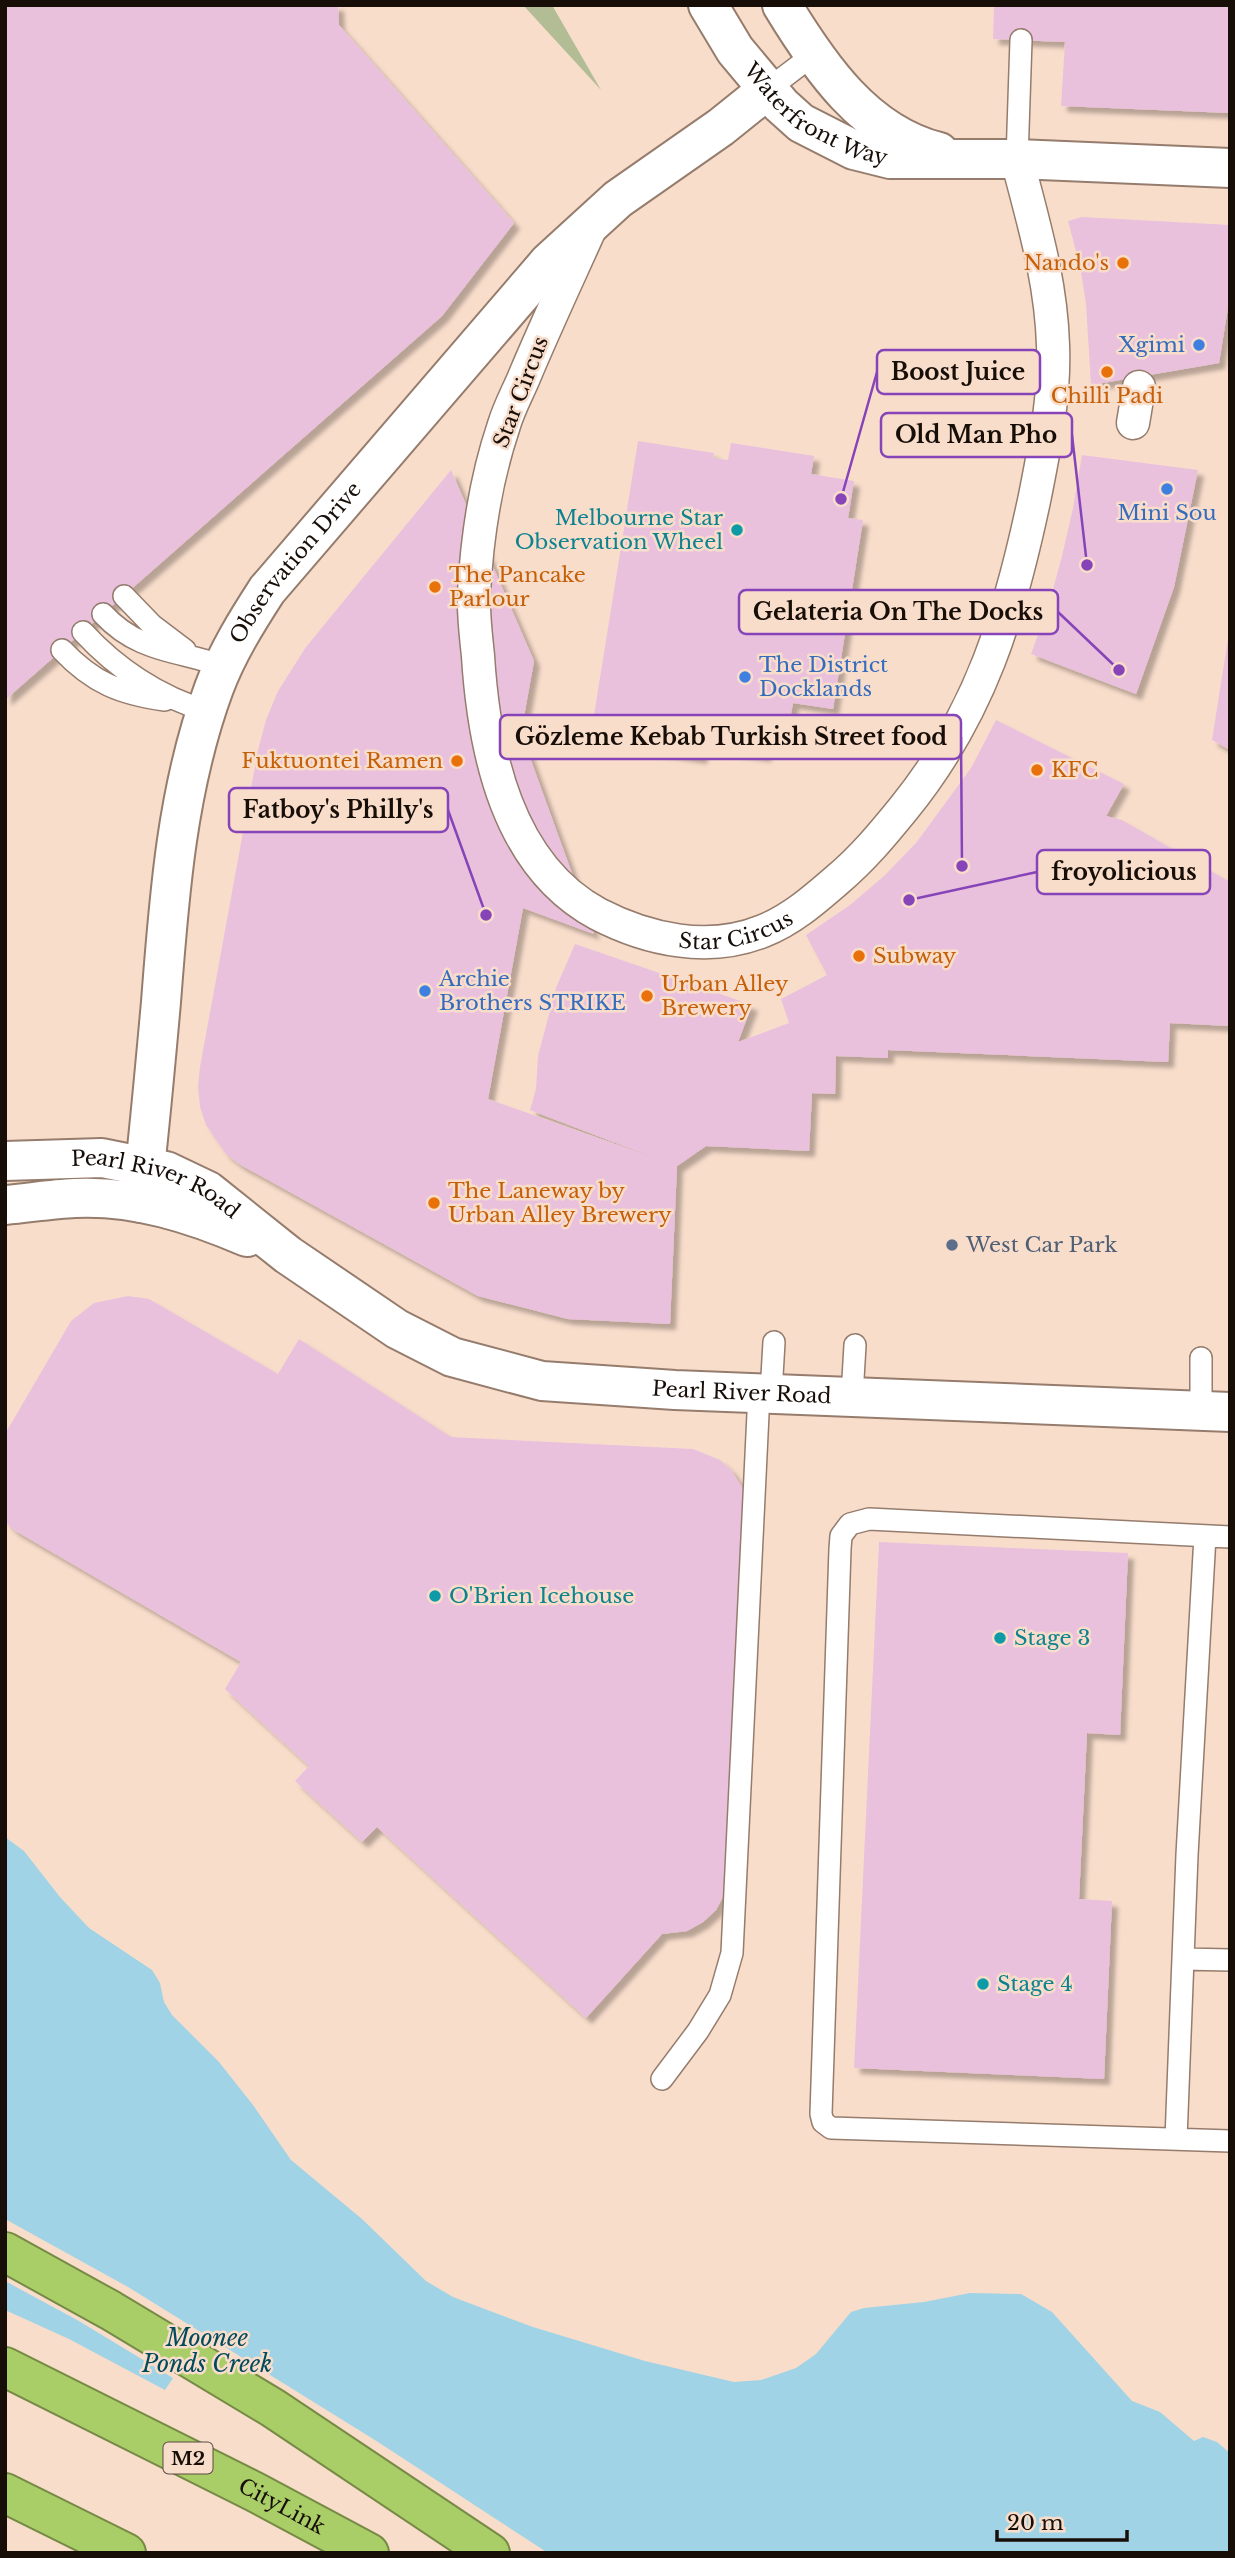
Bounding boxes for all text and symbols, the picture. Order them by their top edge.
street label: Waterfront Way [738,57,891,171]
place label: Nando's [1024,250,1109,276]
marker: Nando's [1115,255,1131,271]
place label: Xgimi [1118,332,1185,358]
street label: Star Circus [488,333,554,451]
marker: Xgimi [1191,337,1207,353]
callout: Boost Juice [877,350,1040,394]
text: Boost Juice [891,358,1025,386]
marker: Chilli Padi [1099,364,1115,380]
place label: Chilli Padi [1051,383,1163,409]
callout: Old Man Pho [881,413,1072,457]
text: Old Man Pho [895,421,1057,449]
street label: Observation Drive [224,477,367,648]
marker: Mini Sou [1159,481,1175,497]
place label: Mini Sou [1117,500,1217,526]
place label: Melbourne Star Observation Wheel [515,505,723,555]
marker: Melbourne Star Observation Wheel [729,522,745,538]
place label: The Pancake Parlour [449,562,586,612]
marker: The Pancake Parlour [427,579,443,595]
callout: Gelateria On The Docks [739,590,1058,634]
text: Gelateria On The Docks [753,598,1043,626]
place label: The District Docklands [759,652,888,702]
marker: The District Docklands [737,669,753,685]
callout: Gözleme Kebab Turkish Street food [500,715,961,759]
text: Gözleme Kebab Turkish Street food [515,723,947,751]
place label: Fuktuontei Ramen [241,748,443,774]
marker: Fuktuontei Ramen [449,753,465,769]
place label: KFC [1051,757,1098,783]
marker: KFC [1029,762,1045,778]
callout: Fatboy's Philly's [229,788,448,832]
text: Fatboy's Philly's [242,796,434,824]
callout: froyolicious [1037,850,1210,894]
text: froyolicious [1051,858,1197,886]
street label: Star Circus [678,905,798,955]
place label: Subway [873,943,957,969]
marker: Subway [851,948,867,964]
place label: Archie Brothers STRIKE [438,966,626,1016]
place label: Urban Alley Brewery [661,971,789,1021]
marker: Archie Brothers STRIKE [417,983,433,999]
marker: Urban Alley Brewery [639,988,655,1004]
street label: Pearl River Road [71,1144,245,1224]
place label: The Laneway by Urban Alley Brewery [448,1178,672,1228]
marker: The Laneway by Urban Alley Brewery [426,1195,442,1211]
place label: West Car Park [965,1232,1117,1258]
marker: West Car Park [944,1237,960,1253]
street label: Pearl River Road [651,1375,832,1409]
place label: O'Brien Icehouse [449,1583,634,1609]
marker: O'Brien Icehouse [427,1588,443,1604]
place label: Stage 3 [1014,1625,1090,1651]
marker: Stage 3 [992,1630,1008,1646]
place label: Stage 4 [997,1971,1073,1997]
marker: Stage 4 [975,1976,991,1992]
water label: Moonee Ponds Creek [141,2324,272,2378]
road number: M2 [164,2442,212,2474]
street label: CityLink [234,2473,330,2540]
scale bar [997,2498,1126,2542]
text: 20 m [1007,2510,1064,2536]

